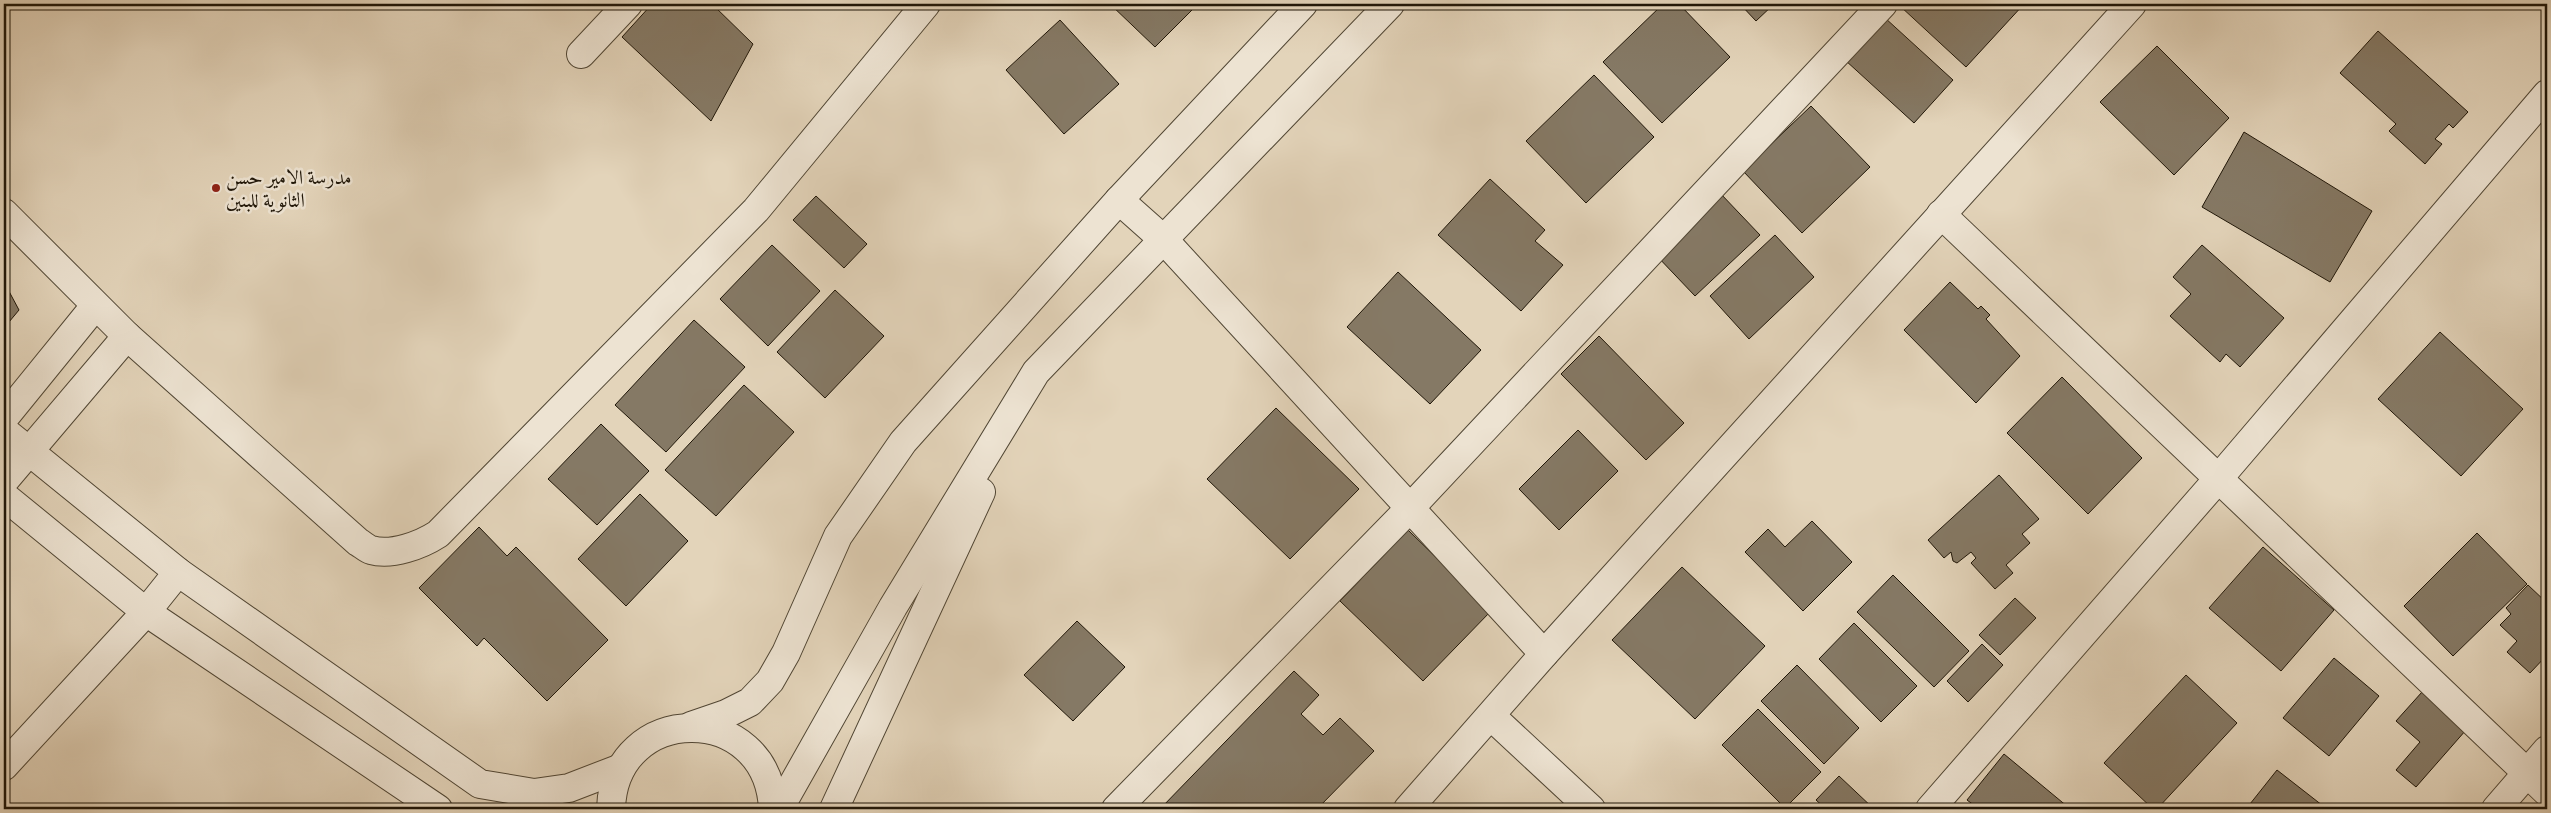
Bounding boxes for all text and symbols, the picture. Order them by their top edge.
place label: مدرسة الامير حسن الثانوية للبنين [226,162,352,214]
marker: مدرسة الامير حسن الثانوية للبنين [210,182,222,194]

